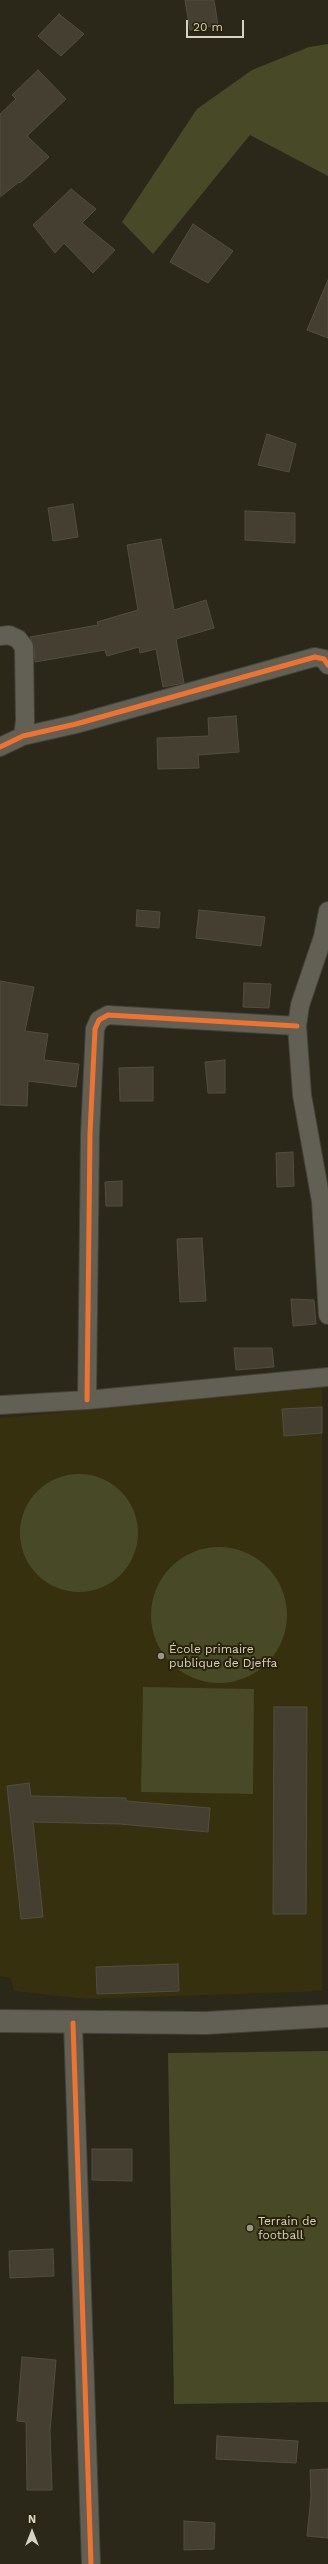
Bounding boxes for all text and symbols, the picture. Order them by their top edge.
scale bar [188,12,246,38]
text: 20 m [193,20,223,34]
place label: École primaire publique de Djeffa [169,1642,277,1670]
marker: École primaire publique de Djeffa [156,1651,166,1661]
place label: Terrain de football [258,2214,316,2242]
marker: Terrain de football [245,2223,255,2233]
north arrow [12,2512,52,2552]
text: N [28,2513,36,2526]

